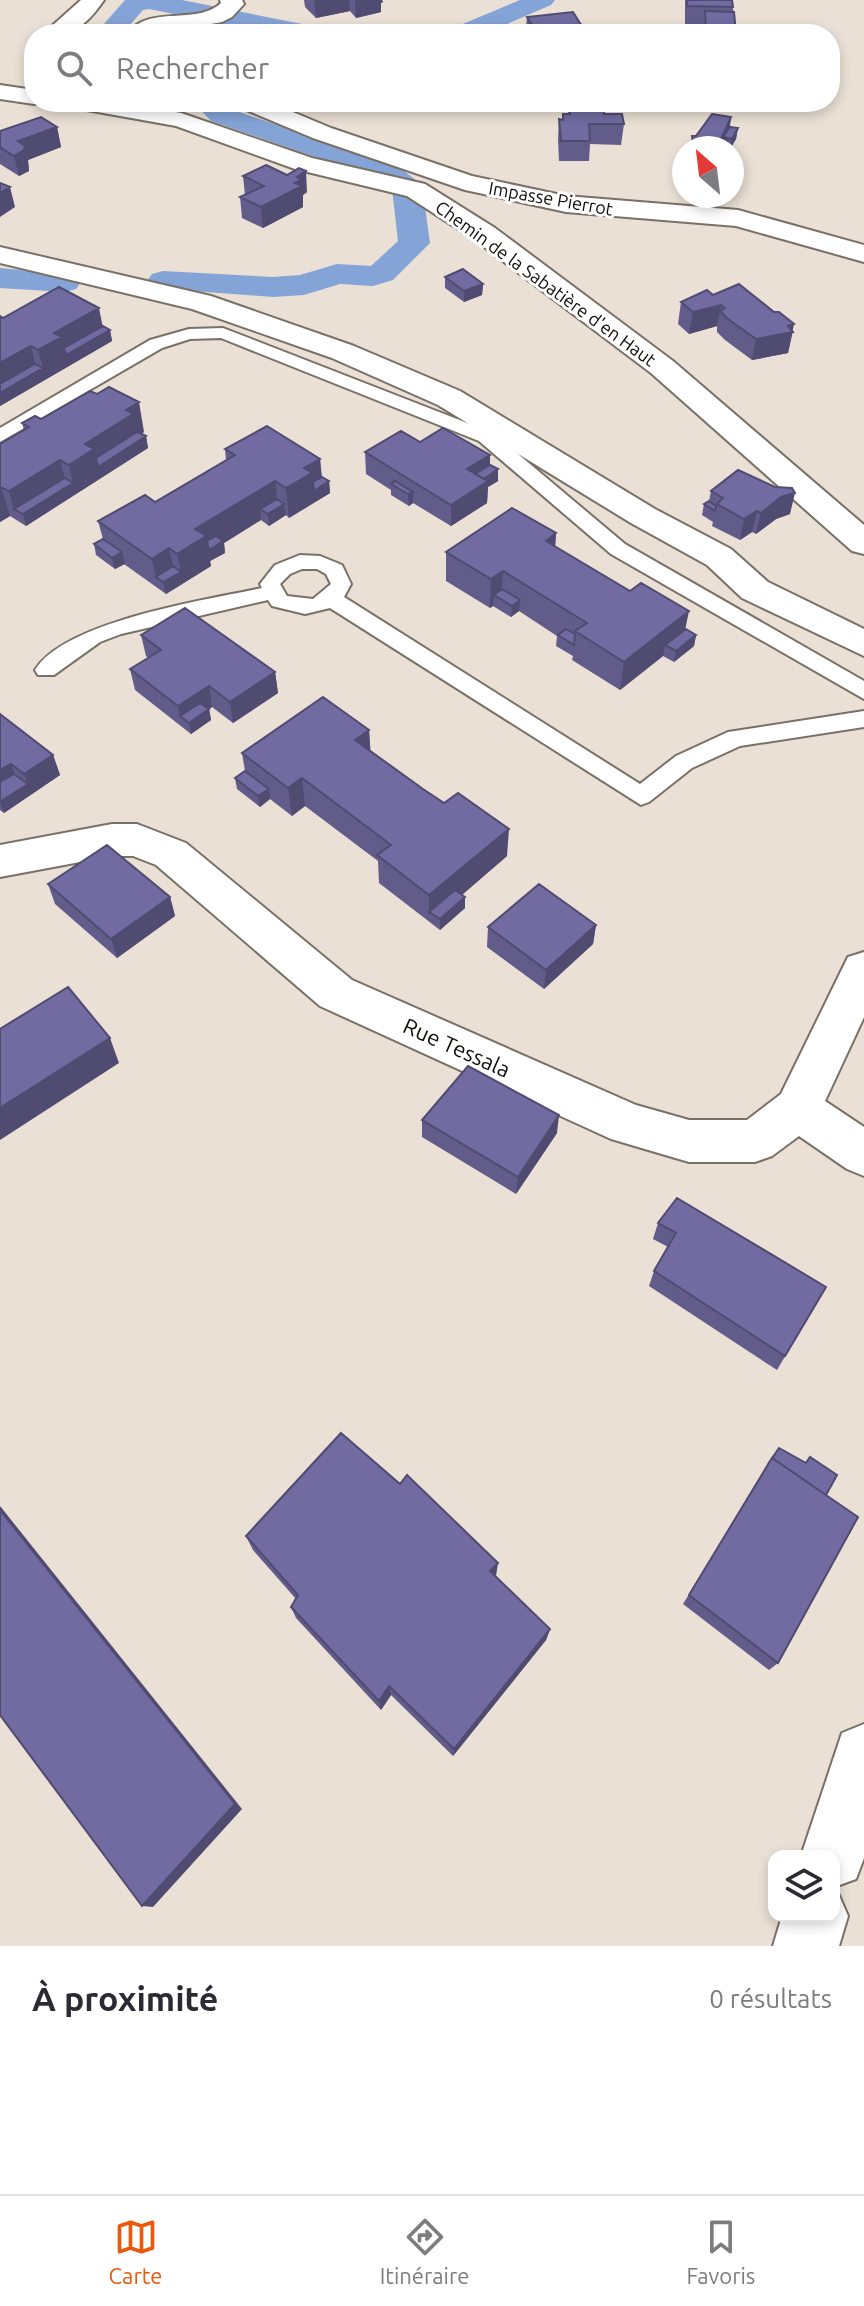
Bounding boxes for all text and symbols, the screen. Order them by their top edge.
search box [24,24,840,112]
icon: search [52,46,96,90]
text: Rechercher [116,51,269,85]
north arrow [672,136,744,208]
street label: Impasse Pierrot [487,177,615,219]
street label: Chemin de la Sabatière d'en Haut [432,196,660,370]
street label: Rue Tessala [400,1012,514,1082]
map controls [768,1850,840,1922]
button: layers [768,1850,840,1922]
text: À proximité [32,1979,218,2017]
text: 0 résultats [709,1984,832,2013]
tab: Carte [109,2215,162,2288]
tab: Itinéraire [380,2215,469,2288]
tab: Favoris [687,2215,755,2288]

